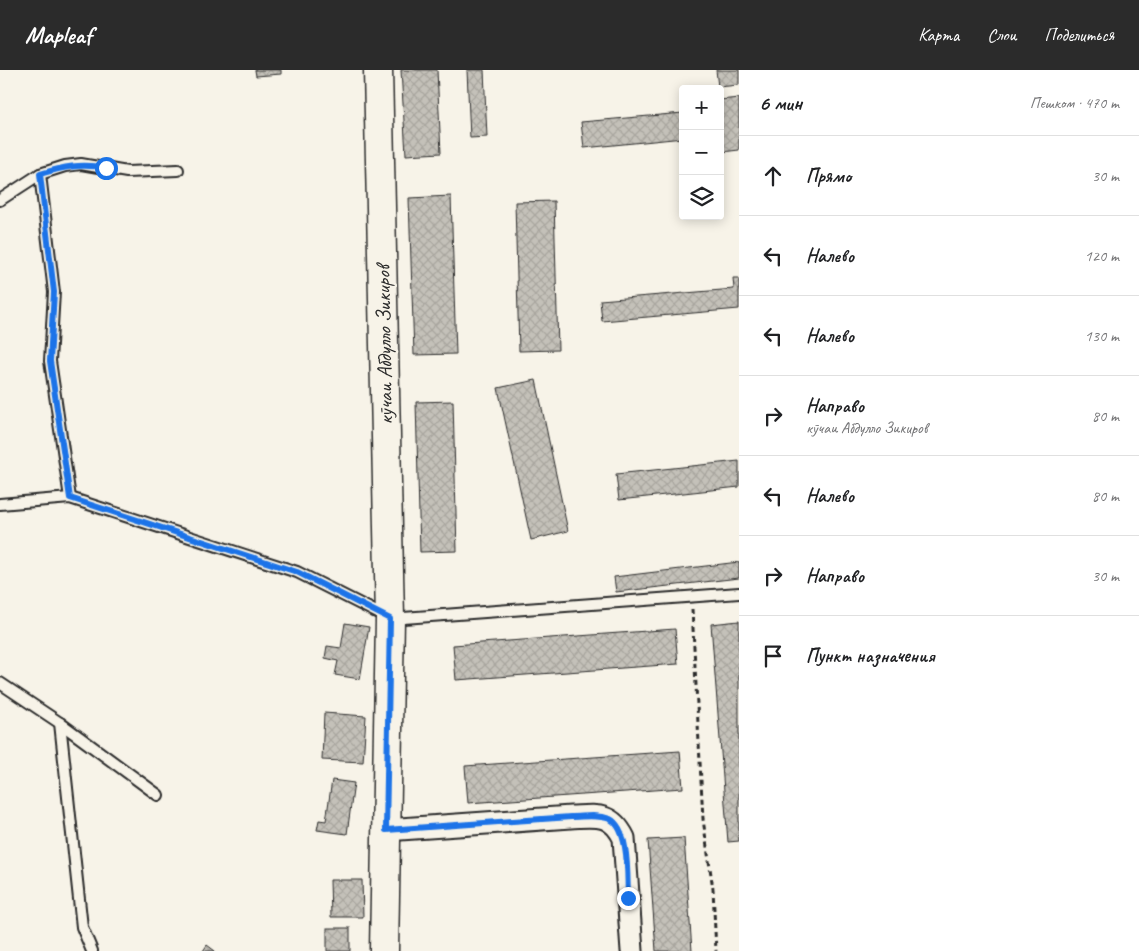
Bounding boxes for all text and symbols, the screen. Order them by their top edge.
text: Mapleaf [25,20,92,50]
text: Карта [918,24,959,46]
text: Слои [987,24,1016,46]
text: Поделиться [1044,24,1114,46]
map controls [679,85,724,220]
button: + [679,85,724,130]
text: 6 мин [759,90,802,116]
text: Пешком · 470 m [1030,93,1119,113]
button: − [679,130,724,175]
route start [95,157,118,180]
icon: ahead [759,162,787,190]
text: Прямо [806,164,851,188]
text: 30 m [1092,166,1119,186]
button: layers [679,175,724,220]
icon: left [759,242,787,270]
text: Налево [806,244,854,268]
text: 120 m [1085,246,1119,266]
street label: кӯчаи Абдулло Зикиров [370,261,398,425]
icon: left [759,322,787,350]
text: Налево [806,324,854,348]
text: 130 m [1085,326,1119,346]
text: Направо [806,394,864,418]
icon: right [759,402,787,430]
text: 80 m [1092,406,1119,426]
text: кӯчаи Абдулло Зикиров [806,418,927,438]
icon: left [759,482,787,510]
text: Налево [806,484,854,508]
text: 80 m [1092,486,1119,506]
icon: right [759,562,787,590]
text: Направо [806,564,864,588]
text: 30 m [1092,566,1119,586]
icon: arrive [759,642,787,670]
text: Пункт назначения [806,644,935,668]
route end [617,887,640,910]

